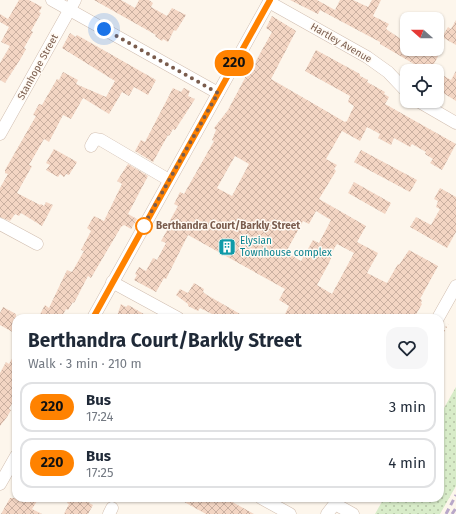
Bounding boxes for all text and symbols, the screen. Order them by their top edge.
north arrow [400,12,444,56]
map controls [400,12,444,108]
your location [94,19,114,39]
street label: Hartley Avenue [308,21,374,65]
street label: Stanhope Street [15,32,61,102]
line badge: 220 [211,50,257,76]
text: 220 [223,54,245,71]
button: locate [400,64,444,108]
marker: Berthandra Court/Barkly Street [135,217,153,235]
place label: Berthandra Court/Barkly Street [156,220,300,232]
place label: Elysian Townhouse complex [240,235,332,259]
building icon: Elysian Townhouse complex [217,237,237,257]
button: heart [386,327,428,369]
text: Berthandra Court/Barkly Street [28,329,302,352]
text: Walk · 3 min · 210 m [28,356,142,371]
text: Bus [86,391,111,409]
text: 220 [41,398,63,415]
text: 3 min [389,398,426,416]
text: 17:24 [86,409,114,424]
text: Bus [86,447,111,465]
text: 220 [41,454,63,471]
text: 4 min [388,454,426,472]
text: 17:25 [86,465,113,480]

